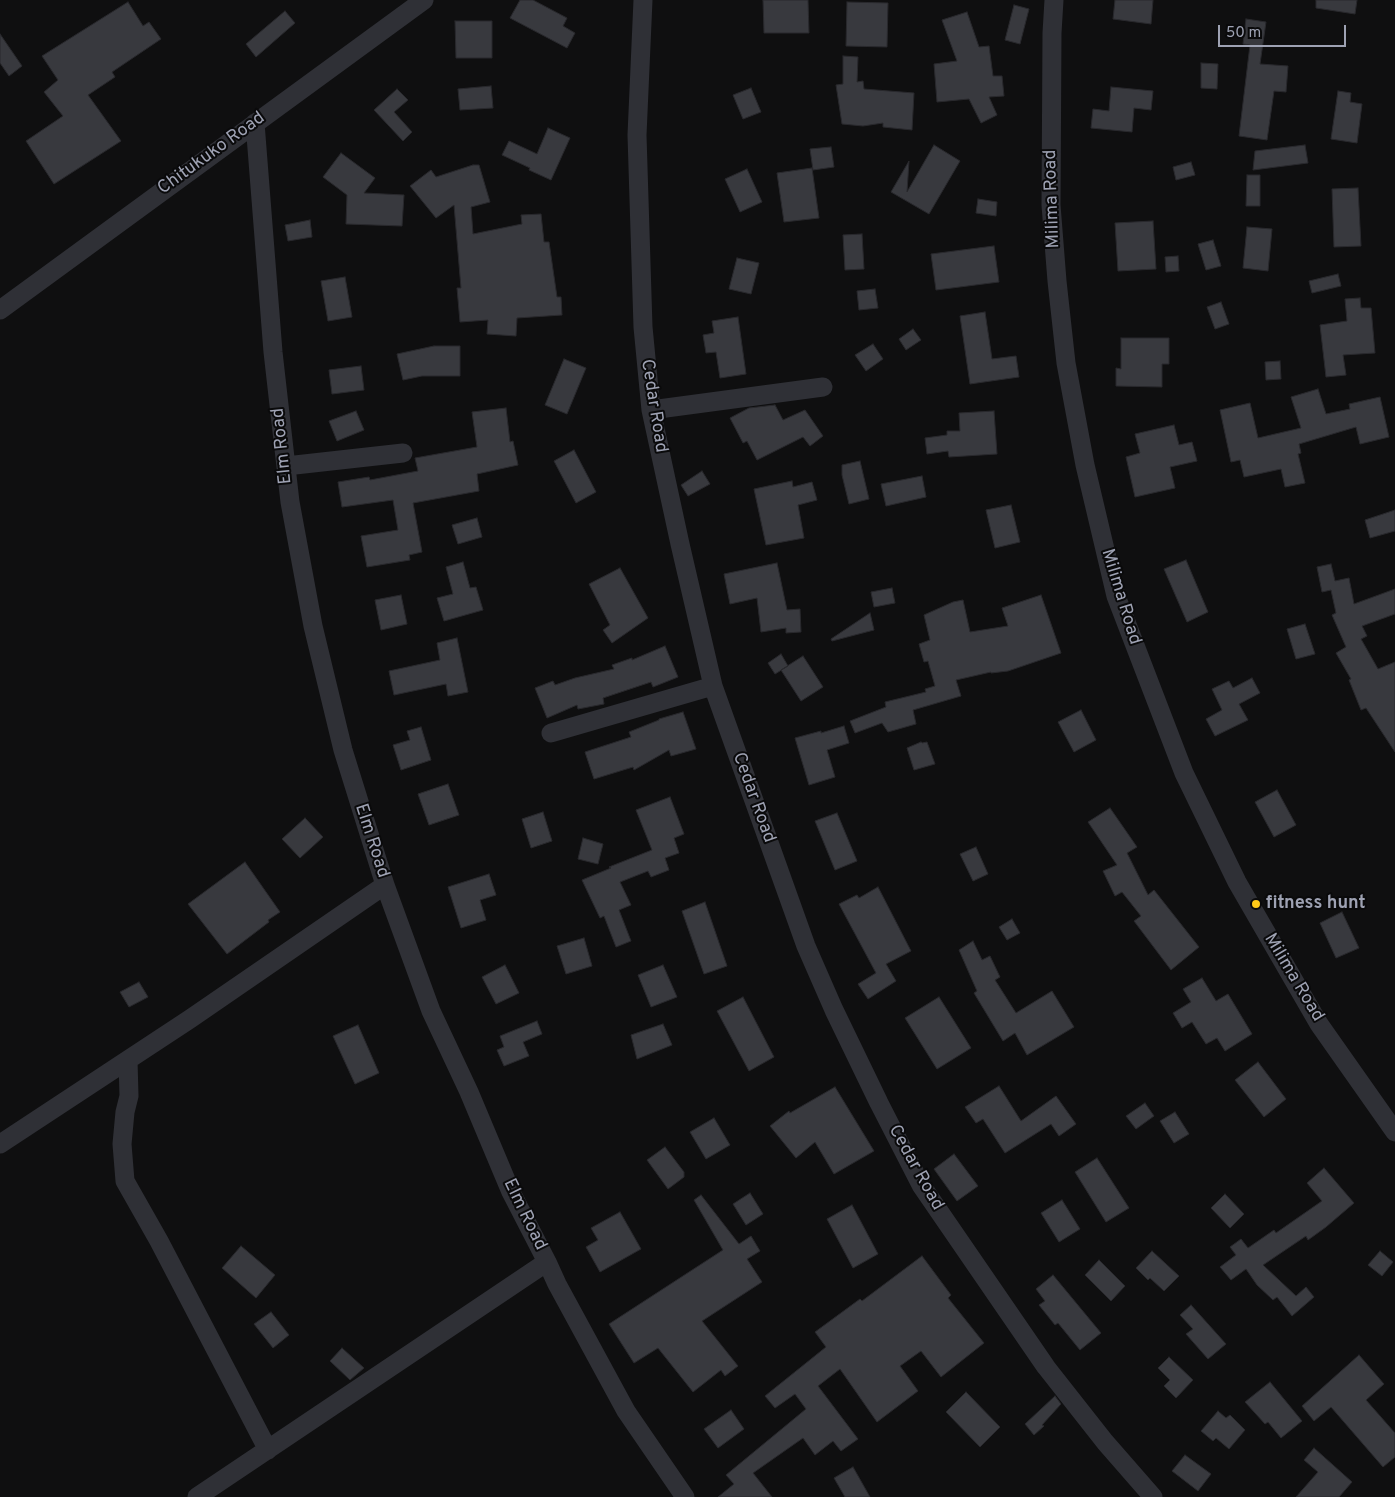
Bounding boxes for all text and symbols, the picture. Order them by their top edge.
scale bar [1220,15,1348,47]
text: 50 m [1226,24,1261,43]
street label: Chitukuko Road [154,108,270,200]
street label: Milima Road [1040,149,1066,249]
street label: Cedar Road [635,358,671,454]
street label: Elm Road [268,407,298,485]
street label: Milima Road [1095,546,1145,648]
street label: Cedar Road [727,750,779,846]
street label: Elm Road [349,801,393,881]
place label: fitness hunt [1266,893,1366,915]
marker: fitness hunt [1250,898,1262,910]
street label: Milima Road [1258,930,1328,1026]
street label: Cedar Road [883,1121,947,1215]
street label: Elm Road [497,1176,551,1254]

